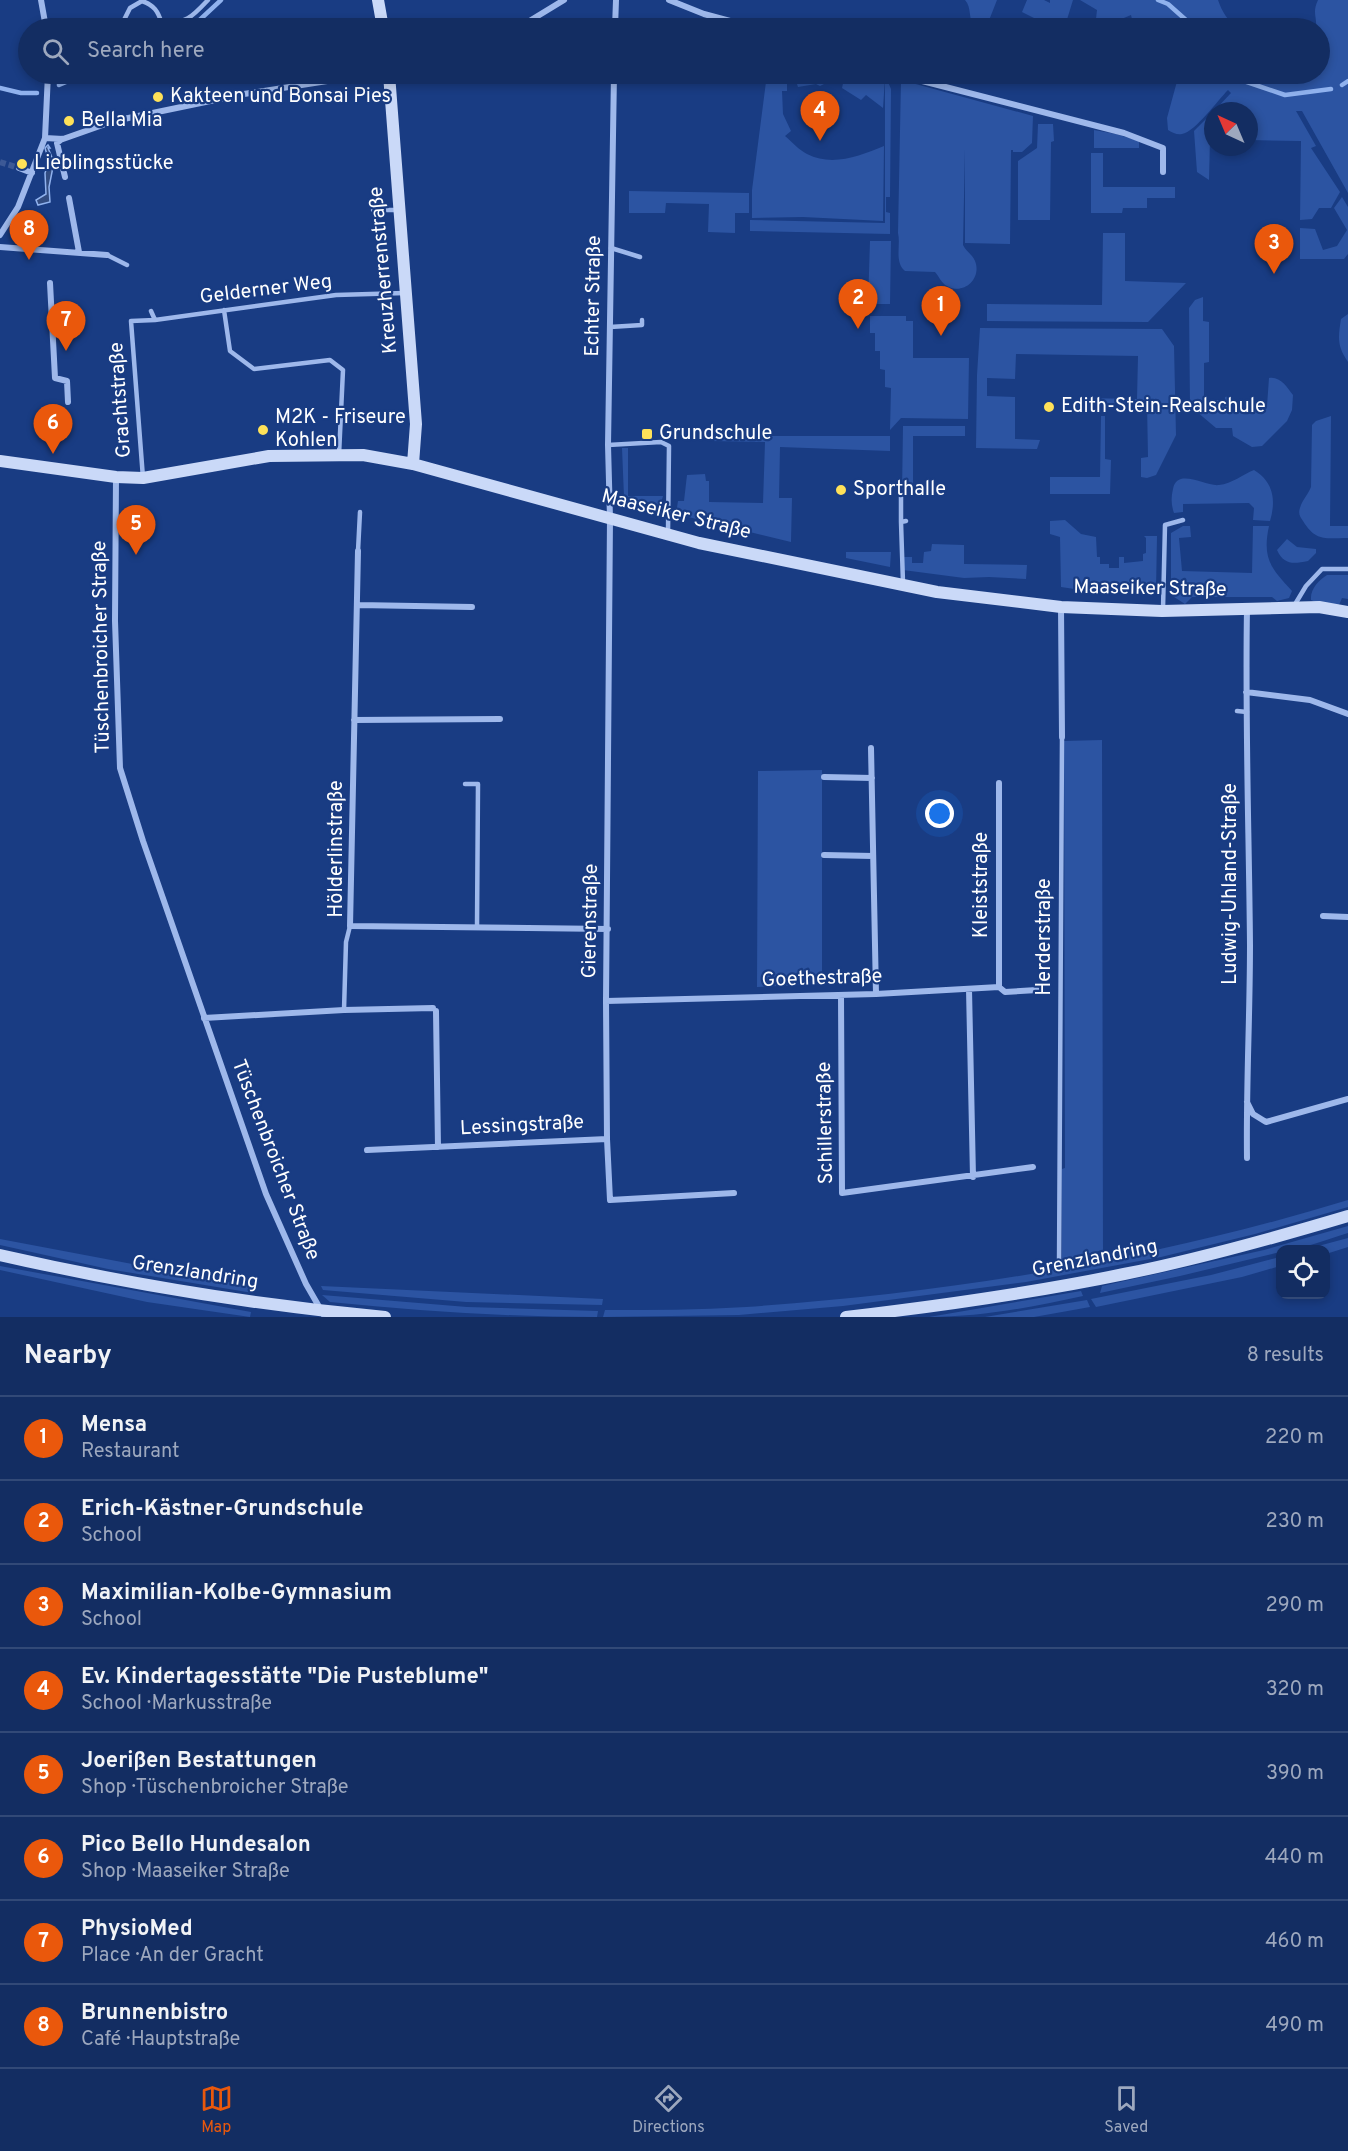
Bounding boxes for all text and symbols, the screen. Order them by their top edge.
search box [18,18,1330,84]
icon: search [39,35,72,68]
text: Search here [87,38,205,65]
place label: Kakteen und Bonsai Pies [170,84,391,110]
marker: Kakteen und Bonsai Pies [151,90,165,104]
pin: 4 [800,92,840,141]
north arrow [1204,102,1258,156]
place label: Bella Mia [81,108,162,134]
marker: Bella Mia [62,114,76,128]
place label: Lieblingsstücke [34,151,174,177]
marker: Lieblingsstücke [15,157,29,171]
street label: Kreuzherrenstraße [364,185,404,355]
pin: 8 [9,210,48,260]
pin: 3 [1254,224,1294,274]
street label: Echter Straße [580,235,608,357]
street label: Gelderner Weg [198,269,334,311]
pin: 2 [838,280,878,329]
pin: 1 [922,286,960,336]
pin: 7 [46,302,86,351]
street label: Grachtstraße [104,341,138,459]
place label: Edith-Stein-Realschule [1061,394,1266,420]
marker: Edith-Stein-Realschule [1042,400,1056,414]
pin: 6 [34,404,72,454]
place label: M2K - Friseure Kohlen [275,405,406,454]
place label: Grundschule [659,421,772,447]
marker: M2K - Friseure Kohlen [256,423,270,437]
marker: Grundschule [640,427,654,441]
place label: Sporthalle [853,477,946,503]
marker: Sporthalle [834,483,848,497]
street label: Maaseiker Straße [598,484,754,546]
pin: 5 [116,506,156,555]
street label: Tüschenbroicher Straße [87,540,117,754]
street label: Maaseiker Straße [1073,575,1227,603]
street label: Hölderlinstraße [324,780,350,918]
street label: Ludwig-Uhland-Straße [1218,783,1244,985]
your location [925,799,954,828]
street label: Kleiststraße [969,832,995,938]
street label: Gierenstraße [577,863,605,979]
street label: Herderstraße [1032,878,1058,996]
street label: Goethestraße [761,964,883,994]
street label: Tüschenbroicher Straße [225,1056,325,1264]
street label: Schillerstraße [812,1061,840,1185]
street label: Lessingstraße [459,1110,585,1142]
street label: Grenzlandring [1030,1234,1160,1284]
map controls [1276,1245,1330,1299]
button: locate [1276,1245,1330,1299]
street label: Grenzlandring [130,1250,260,1296]
text: Nearby [24,1340,112,1373]
text: 8 results [1247,1343,1324,1369]
text: Mensa [81,1412,147,1439]
text: 1 [40,1425,48,1451]
text: 220 m [1265,1425,1324,1451]
text: Restaurant [81,1439,180,1465]
text: Erich-Kästner-Grundschule [81,1496,364,1523]
text: 2 [37,1509,50,1535]
text: 230 m [1265,1509,1324,1535]
text: School [81,1523,142,1549]
text: Maximilian-Kolbe-Gymnasium [81,1580,392,1607]
text: 3 [38,1593,50,1619]
text: 290 m [1266,1593,1324,1619]
text: School [81,1607,142,1633]
text: Ev. Kindertagesstätte "Die Pusteblume" [81,1664,488,1691]
text: 4 [37,1677,50,1703]
text: 320 m [1266,1677,1324,1703]
text: School · Markusstraße [81,1691,272,1717]
text: Joerißen Bestattungen [81,1748,317,1775]
text: 5 [37,1761,50,1787]
text: 390 m [1266,1761,1324,1787]
text: Shop · Tüschenbroicher Straße [81,1775,348,1801]
text: Pico Bello Hundesalon [81,1832,311,1859]
text: 6 [37,1845,50,1871]
text: 440 m [1265,1845,1324,1871]
text: Shop · Maaseiker Straße [81,1859,290,1885]
text: PhysioMed [81,1916,193,1943]
text: 7 [38,1929,49,1955]
text: 460 m [1265,1929,1324,1955]
text: Place · An der Gracht [81,1943,264,1969]
text: Brunnenbistro [81,2000,228,2027]
text: 8 [37,2013,50,2039]
text: 490 m [1266,2013,1324,2039]
text: Café · Hauptstraße [81,2027,240,2053]
tab: Map [200,2082,233,2138]
tab: Directions [632,2082,705,2138]
tab: Saved [1104,2082,1148,2138]

